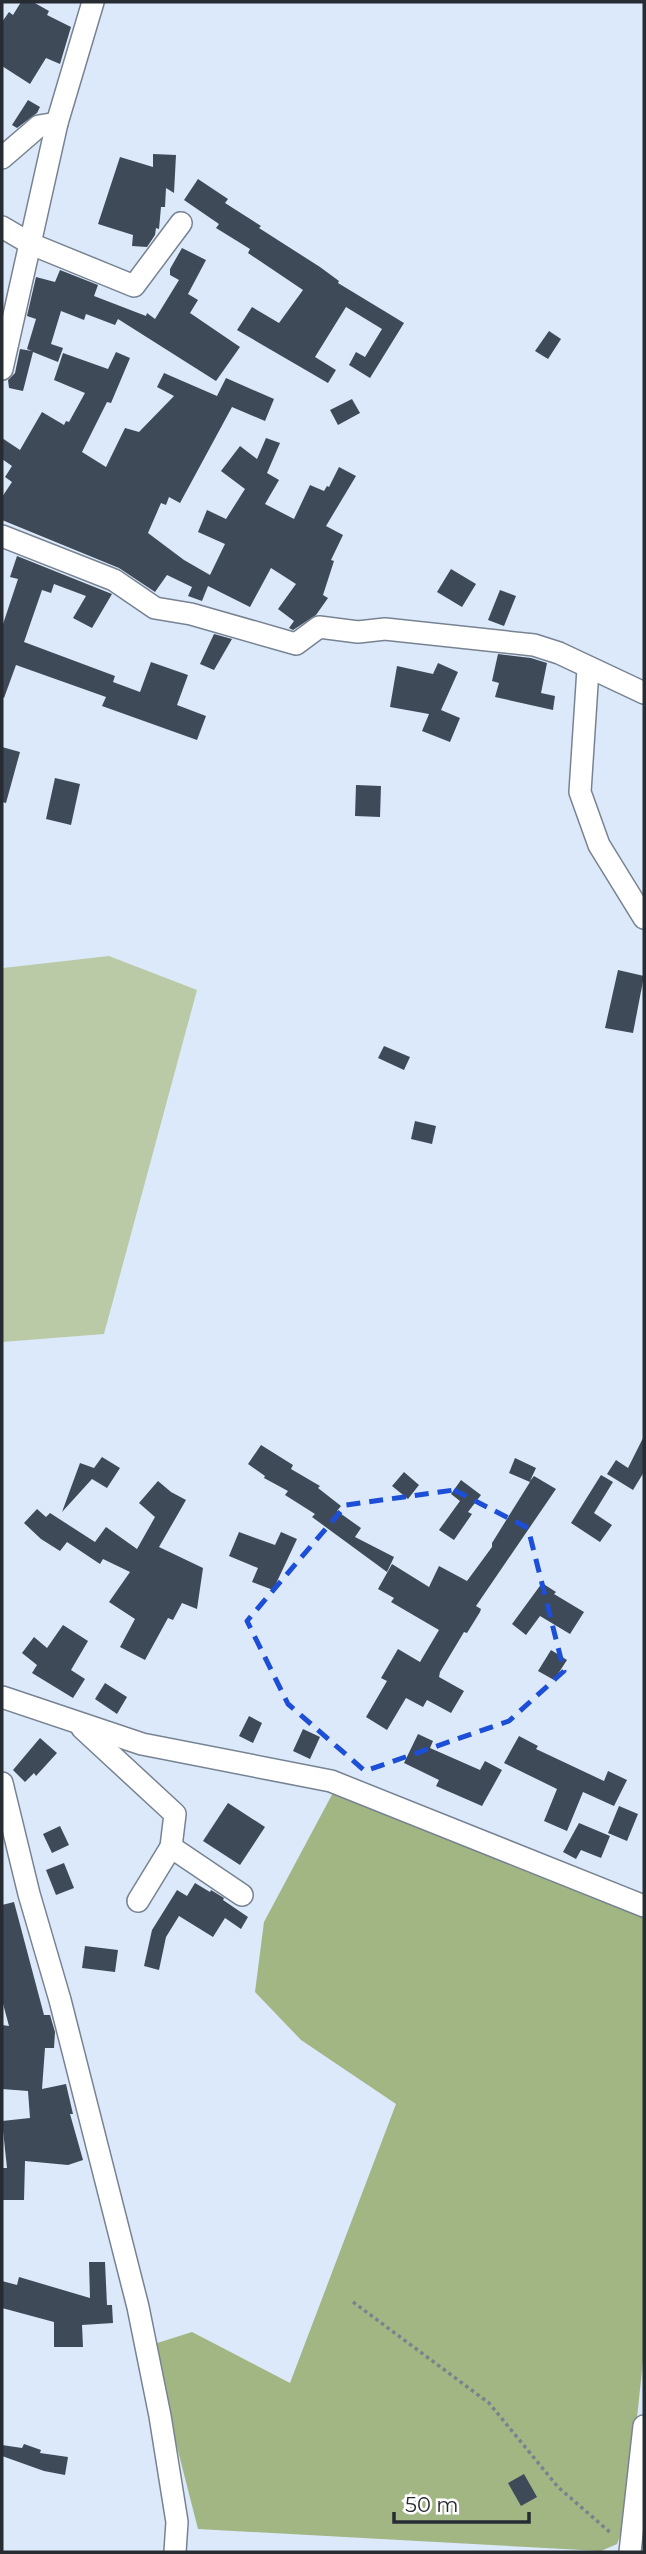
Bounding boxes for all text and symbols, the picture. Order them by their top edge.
scale bar [394,2480,529,2524]
text: 50 m [405,2492,459,2517]

